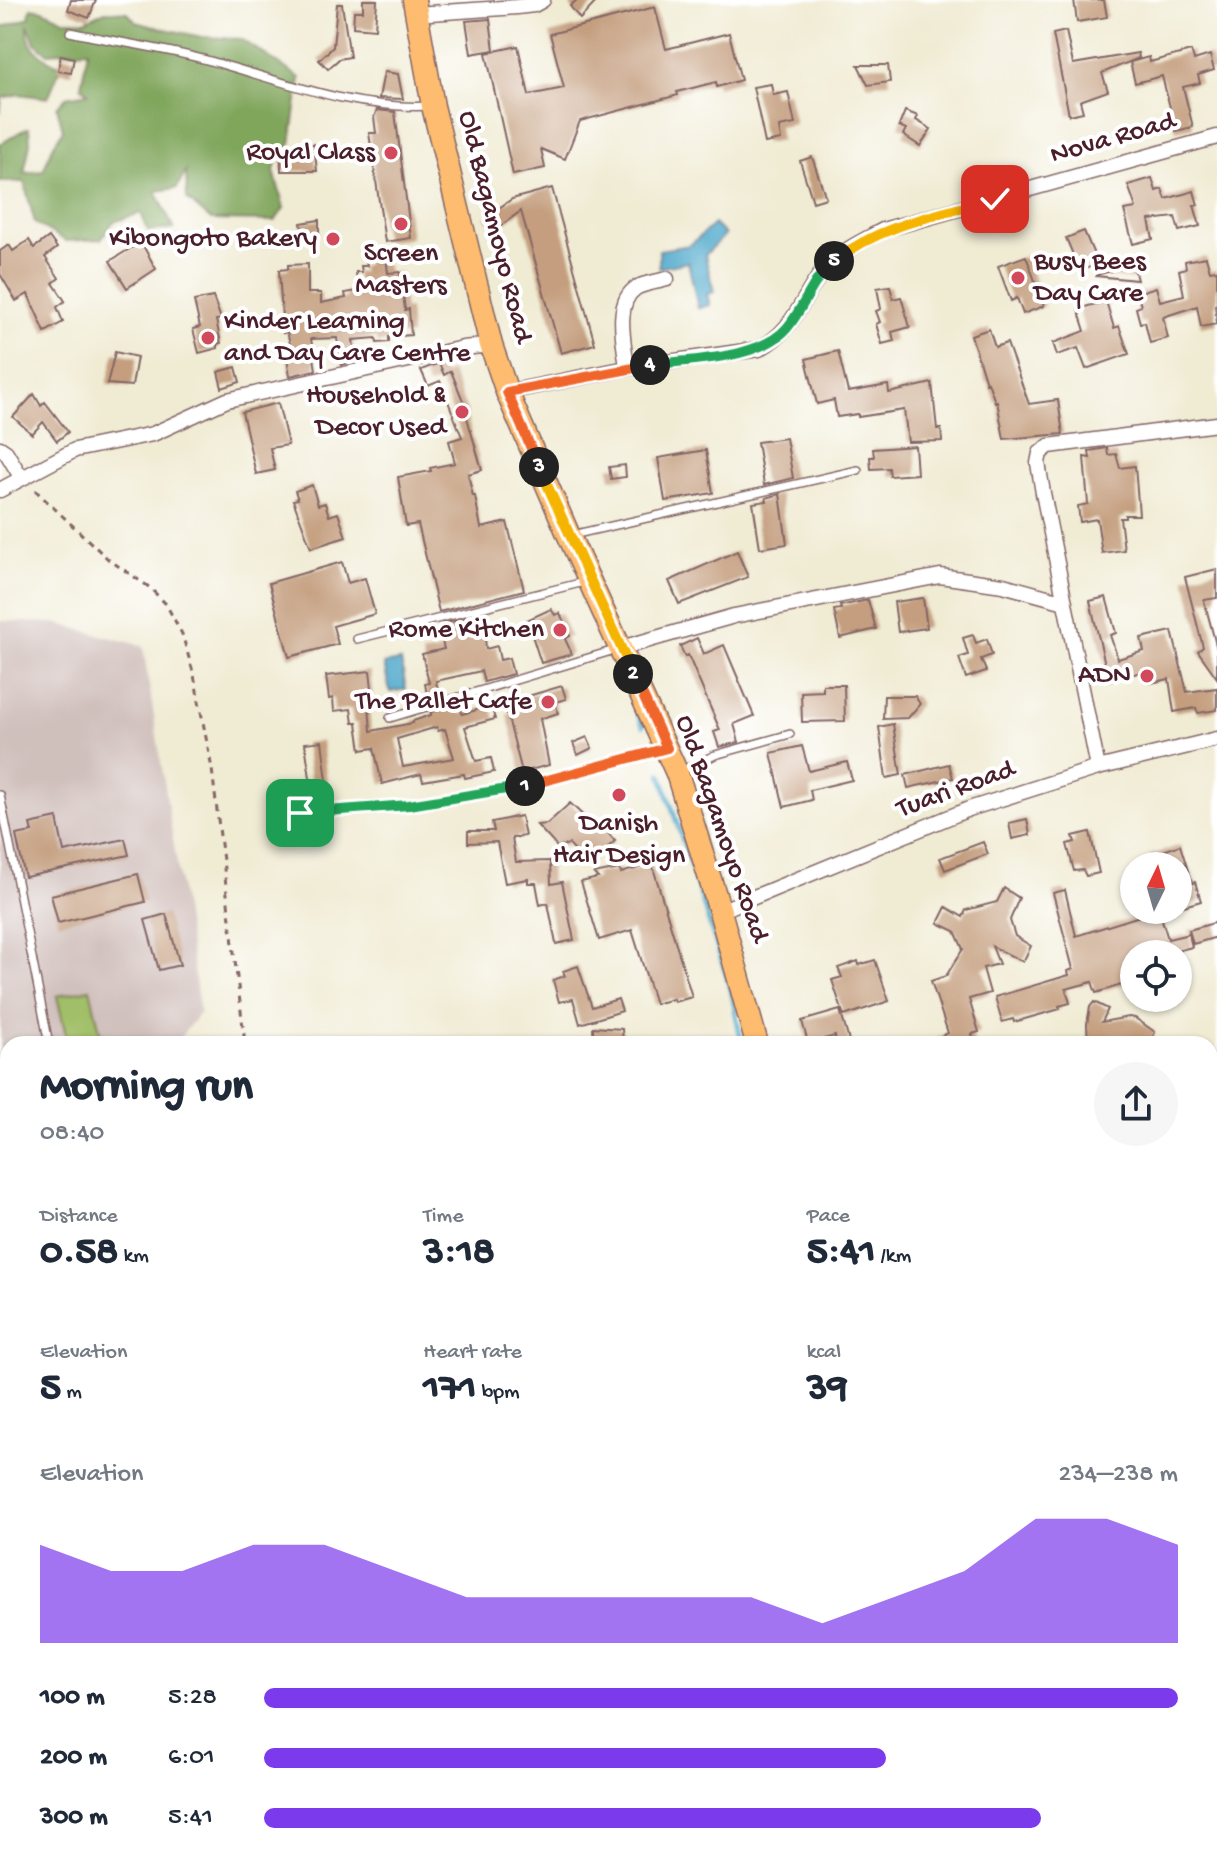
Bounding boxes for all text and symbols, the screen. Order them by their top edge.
street label: Nova Road [1047,105,1182,173]
street label: Old Bagamoyo Road [449,108,539,349]
place label: Royal Class [246,137,376,170]
marker: Royal Class [382,144,400,162]
pin [961,165,1029,233]
icon: check [973,177,1017,221]
marker: Screen Masters [392,215,410,233]
place label: Kibongoto Bakery [109,223,317,256]
marker: Kibongoto Bakery [324,230,342,248]
place label: Screen Masters [355,238,447,303]
pin: 5 [814,241,854,281]
place label: Busy Bees Day Care [1032,246,1146,311]
text: 5 [828,248,840,274]
marker: Busy Bees Day Care [1009,269,1027,287]
place label: Kinder Learning and Day Care Centre [224,306,471,371]
marker: Kinder Learning and Day Care Centre [199,329,217,347]
pin: 4 [630,345,670,385]
text: 4 [645,352,655,378]
place label: Household & Decor Used [306,380,449,445]
marker: Household & Decor Used [453,403,471,421]
pin: 3 [519,447,559,487]
text: 3 [533,454,545,480]
place label: Rome Kitchen [389,614,545,647]
marker: Rome Kitchen [551,621,569,639]
pin: 2 [613,654,653,694]
place label: ADN [1078,660,1131,693]
text: 2 [628,661,638,687]
marker: ADN [1138,667,1156,685]
place label: The Pallet Cafe [354,686,533,719]
marker: The Pallet Cafe [539,693,557,711]
street label: Old Bagamoyo Road [667,711,776,949]
street label: Tuari Road [891,753,1022,827]
pin: 1 [505,766,545,806]
text: 1 [521,773,529,799]
pin [266,779,334,847]
marker: Danish Hair Design [610,786,628,804]
icon: arrive [278,791,322,835]
place label: Danish Hair Design [553,808,686,873]
north arrow [1120,852,1192,924]
map controls [1120,852,1192,1012]
button: locate [1120,940,1192,1012]
button: share [1094,1062,1178,1146]
text: Morning run [40,1063,253,1115]
text: 08:40 [40,1119,104,1150]
text: Distance [40,1204,118,1230]
text: Time [423,1204,464,1230]
text: Pace [807,1204,850,1230]
text: 0.58 [40,1230,118,1277]
text: 3:18 [423,1230,495,1277]
text: 5:41 [807,1230,875,1277]
text: km [118,1244,149,1270]
text: /km [875,1244,911,1270]
text: Elevation [40,1340,127,1366]
text: Heart rate [423,1340,522,1366]
text: kcal [807,1340,841,1366]
text: 5 [40,1366,61,1413]
text: 171 [423,1366,476,1413]
text: 39 [807,1366,847,1413]
text: m [61,1380,82,1406]
text: bpm [476,1380,520,1406]
text: Elevation [40,1460,143,1491]
text: 234–238 m [1058,1460,1178,1491]
text: 100 m [40,1683,105,1714]
text: 5:28 [168,1683,217,1714]
text: 200 m [40,1743,107,1774]
text: 6:01 [168,1743,215,1774]
text: 300 m [40,1803,108,1834]
text: 5:41 [168,1803,213,1834]

